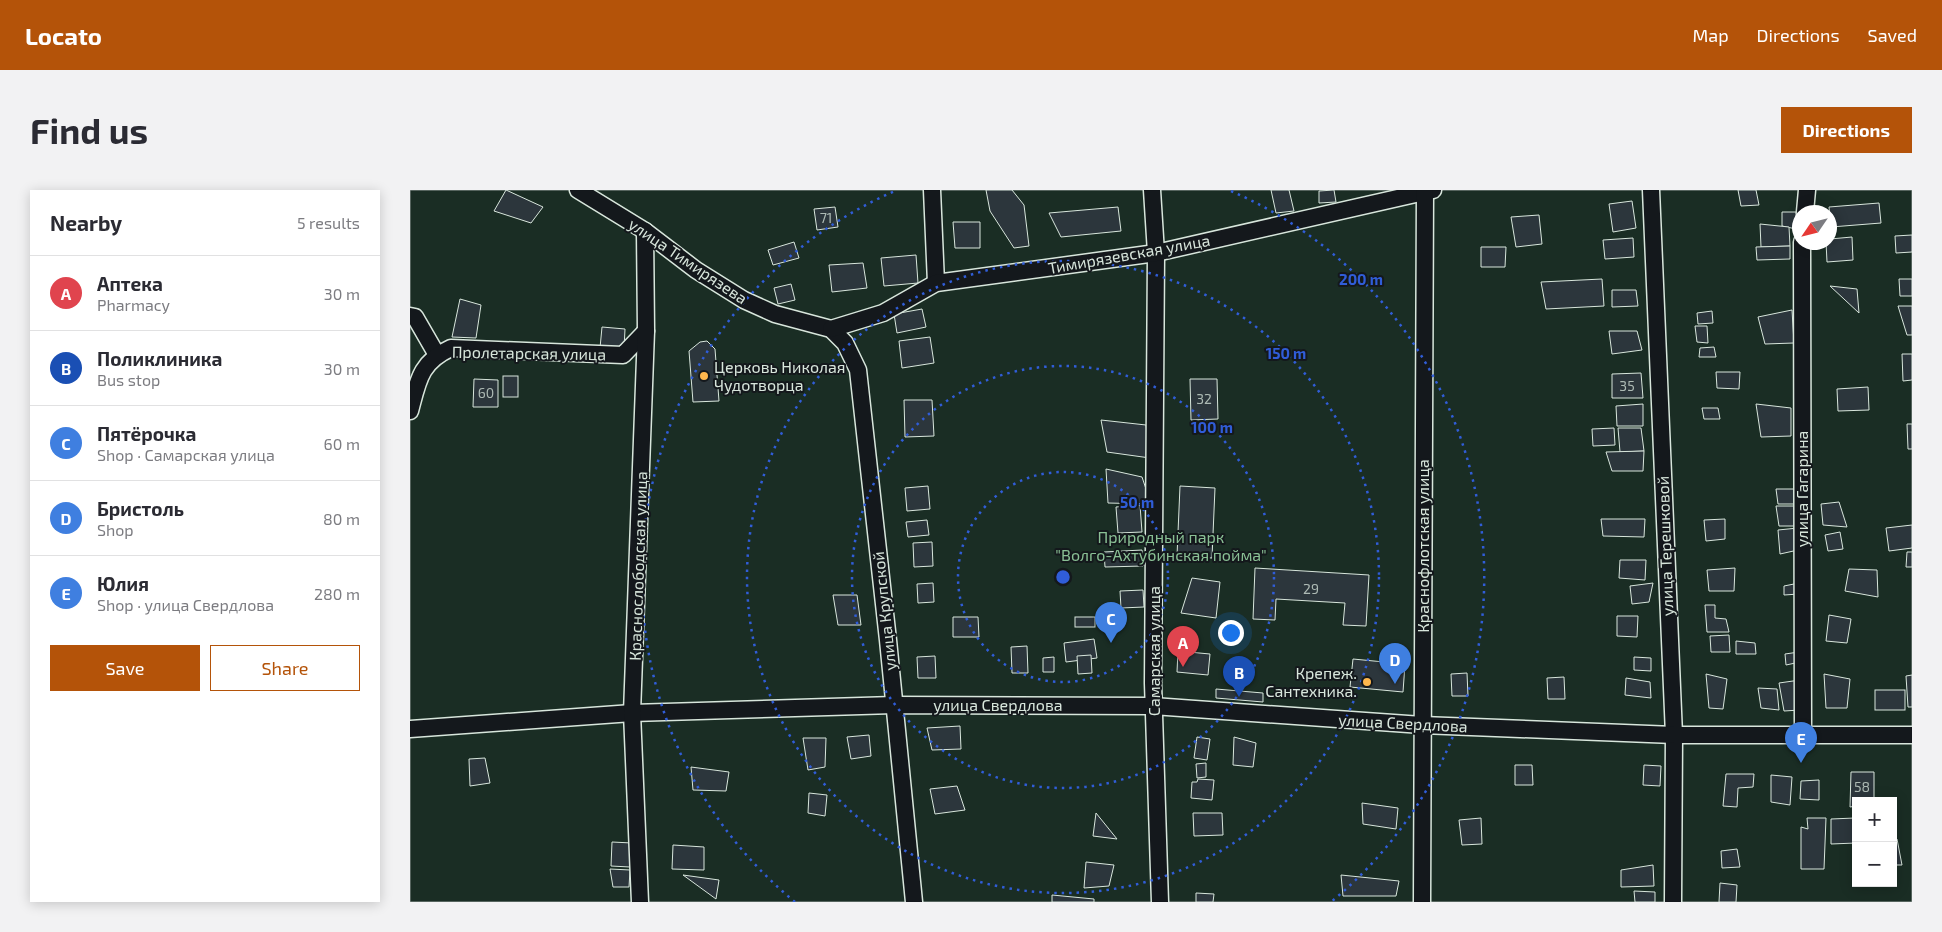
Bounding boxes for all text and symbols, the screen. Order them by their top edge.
text: Locato [25,21,102,50]
text: Map [1692,24,1729,46]
text: Directions [1757,24,1840,46]
text: Saved [1868,24,1917,46]
button: Directions [1781,107,1912,153]
text: Find us [30,109,148,151]
north arrow [1792,205,1837,250]
house number: 71 [820,209,832,226]
text: Nearby [50,210,122,235]
text: 5 results [297,213,360,232]
street label: улица Тимирязева [625,214,751,308]
street label: Тимирязевская улица [1046,230,1212,278]
text: 200 m [1339,270,1383,288]
text: Аптека [97,272,163,295]
text: A [61,284,71,303]
text: 30 m [324,284,360,303]
text: Pharmacy [97,295,170,314]
street label: Пролетарская улица [452,342,606,364]
text: 150 m [1266,344,1306,362]
text: Поликлиника [97,347,222,370]
place label: Церковь Николая Чудотворца [714,357,845,395]
text: B [61,359,71,378]
text: 30 m [324,359,360,378]
text: Bus stop [97,370,160,389]
marker: Церковь Николая Чудотворца [698,370,710,382]
house number: 35 [1619,377,1635,394]
house number: 60 [478,384,494,401]
house number: 32 [1196,390,1212,407]
text: 100 m [1191,418,1233,436]
text: Пятёрочка [97,422,196,445]
street label: улица Гагарина [1792,431,1812,547]
text: C [61,434,71,453]
text: 60 m [324,434,360,453]
text: Shop · Самарская улица [97,445,275,464]
street label: Краснофлотская улица [1413,459,1433,633]
street label: Краснослободская улица [625,471,651,661]
street label: улица Терешковой [1653,476,1677,616]
text: 50 m [1120,493,1154,511]
text: Бристоль [97,497,184,520]
text: D [61,509,71,528]
text: 80 m [323,509,360,528]
text: Shop [97,520,134,539]
park label: Природный парк "Волго-Ахтубинская пойма" [1055,527,1267,565]
street label: улица Крупской [868,550,900,672]
centre of rings [1054,568,1072,586]
text: Юлия [97,572,149,595]
house number: 29 [1303,580,1319,597]
text: E [61,584,71,603]
text: 280 m [314,584,360,603]
street label: Самарская улица [1144,586,1164,716]
text: Shop · улица Свердлова [97,595,274,614]
pin: C [1095,602,1127,643]
your location [1218,620,1244,646]
pin: A [1167,626,1199,667]
pin: D [1379,643,1411,684]
button: Save [50,645,200,691]
button: Share [210,645,360,691]
pin: B [1223,656,1255,697]
place label: Крепеж. Сантехника. [1265,663,1357,700]
marker: Крепеж. Сантехника. [1361,676,1373,688]
street label: улица Свердлова [933,695,1063,715]
street label: улица Свердлова [1338,710,1468,736]
pin: E [1785,722,1817,763]
house number: 58 [1854,778,1870,795]
map controls [1852,797,1897,887]
button: + [1852,797,1897,842]
button: − [1852,842,1897,887]

